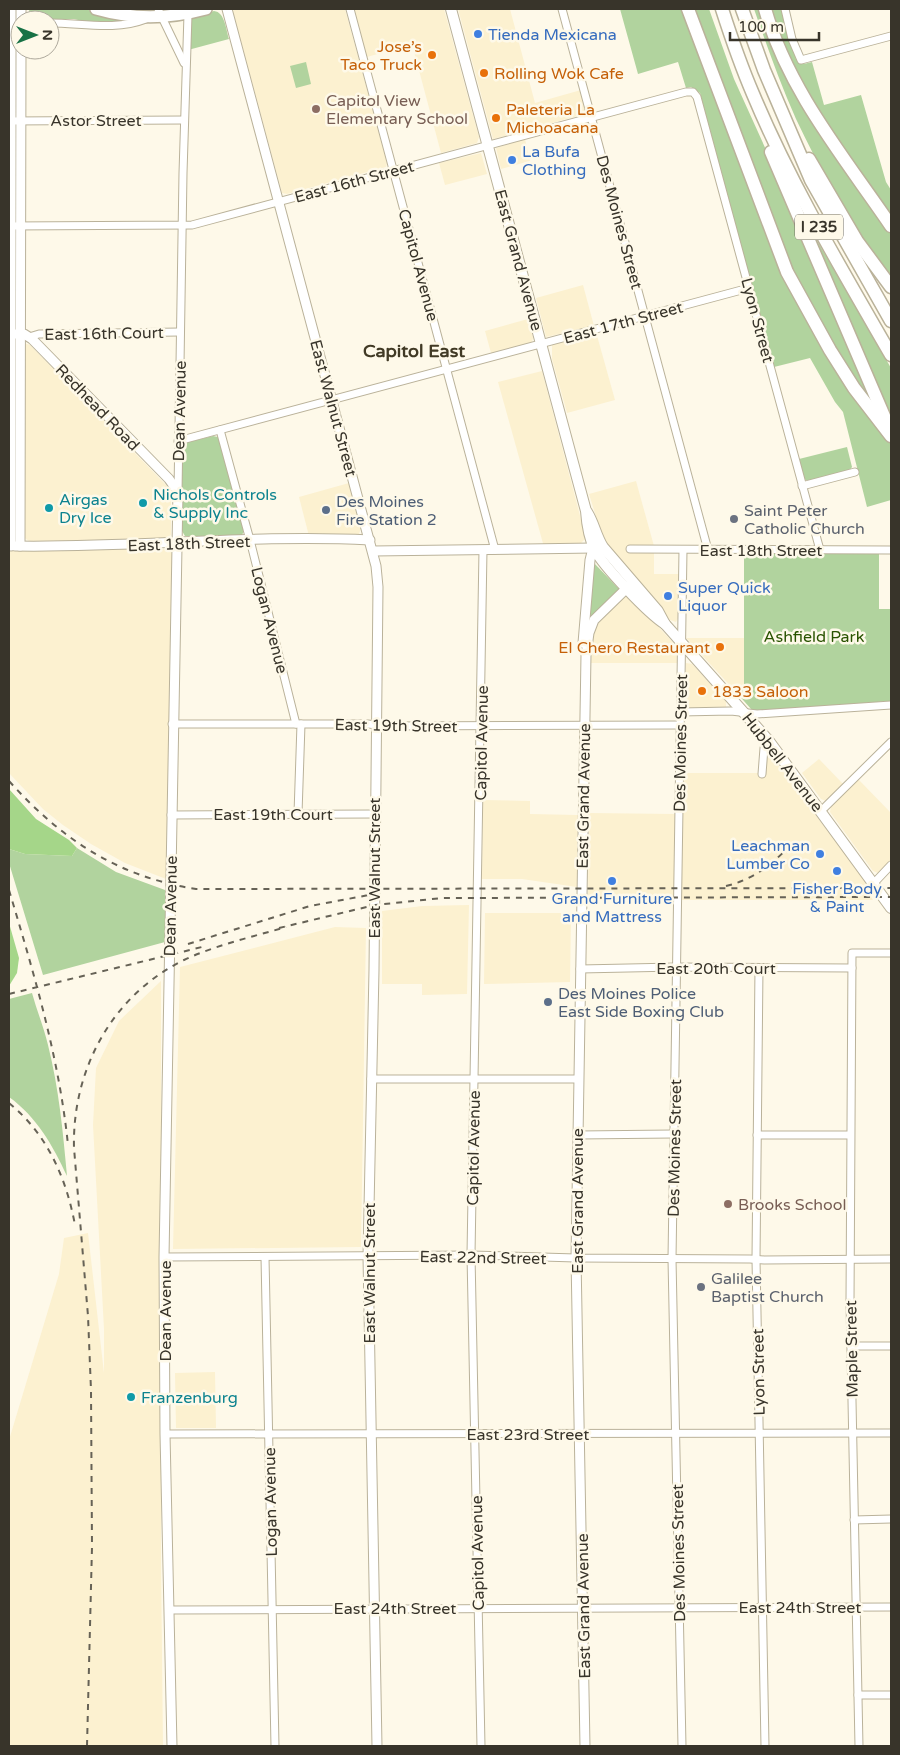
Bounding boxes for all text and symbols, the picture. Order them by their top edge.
north arrow [10,10,60,60]
scale bar [730,10,819,42]
text: 100 m [738,18,784,36]
place label: Tienda Mexicana [488,25,617,45]
marker: Tienda Mexicana [472,28,484,40]
text: N [39,29,56,41]
place label: Jose’s Taco Truck [340,37,422,75]
marker: Jose’s Taco Truck [426,49,438,61]
place label: Rolling Wok Cafe [494,64,624,84]
marker: Rolling Wok Cafe [478,67,490,79]
place label: Capitol View Elementary School [326,91,468,129]
place label: Paleteria La Michoacana [506,100,599,138]
marker: Capitol View Elementary School [310,103,322,115]
street label: Astor Street [50,111,142,131]
marker: Paleteria La Michoacana [490,112,502,124]
place label: La Bufa Clothing [522,142,586,180]
street label: Des Moines Street [592,153,647,291]
marker: La Bufa Clothing [506,154,518,166]
street label: East 16th Street [292,156,416,208]
street label: East Grand Avenue [490,187,547,333]
street label: Capitol Avenue [393,207,443,324]
road number: I 235 [795,214,843,240]
street label: Lyon Street [736,276,778,365]
street label: East 17th Street [561,297,685,349]
street label: East 16th Court [44,323,164,345]
street label: East Walnut Street [305,338,361,479]
district label: Capitol East [363,340,465,362]
street label: Redhead Road [51,360,144,455]
street label: Dean Avenue [169,360,191,462]
place label: Nichols Controls & Supply Inc [153,485,277,523]
place label: Airgas Dry Ice [59,490,112,528]
place label: Des Moines Fire Station 2 [336,492,437,530]
marker: Nichols Controls & Supply Inc [137,497,149,509]
place label: Saint Peter Catholic Church [744,501,865,539]
marker: Airgas Dry Ice [43,502,55,514]
marker: Des Moines Fire Station 2 [320,504,332,516]
marker: Saint Peter Catholic Church [728,513,740,525]
street label: East 18th Street [127,532,251,556]
street label: East 18th Street [700,541,822,561]
street label: Logan Avenue [246,565,292,676]
place label: Super Quick Liquor [678,578,771,616]
marker: Super Quick Liquor [662,590,674,602]
park label: Ashfield Park [764,627,865,647]
place label: El Chero Restaurant [558,638,710,658]
marker: El Chero Restaurant [714,641,726,653]
street label: Des Moines Street [670,674,692,812]
place label: 1833 Saloon [712,682,808,702]
street label: Capitol Avenue [471,685,493,801]
marker: 1833 Saloon [696,685,708,697]
street label: Hubbell Avenue [737,709,827,816]
street label: East 19th Street [334,715,458,737]
street label: East Grand Avenue [573,723,595,869]
street label: East Walnut Street [365,798,385,938]
street label: East 19th Court [213,805,333,825]
place label: Leachman Lumber Co [726,836,810,874]
marker: Leachman Lumber Co [814,848,826,860]
street label: Dean Avenue [160,855,182,957]
marker: Fisher Body & Paint [831,865,843,877]
marker: Grand Furniture and Mattress [606,875,618,887]
place label: Fisher Body & Paint [792,879,882,917]
place label: Grand Furniture and Mattress [552,889,672,927]
street label: East 20th Court [656,959,776,979]
place label: Des Moines Police East Side Boxing Club [558,984,724,1022]
marker: Des Moines Police East Side Boxing Club [542,996,554,1008]
street label: Des Moines Street [664,1079,686,1217]
street label: Capitol Avenue [463,1090,485,1206]
street label: East Grand Avenue [568,1128,588,1274]
place label: Brooks School [738,1195,846,1215]
marker: Brooks School [722,1198,734,1210]
street label: East Walnut Street [360,1203,380,1343]
street label: East 22nd Street [419,1247,547,1269]
street label: Dean Avenue [156,1261,176,1361]
place label: Galilee Baptist Church [711,1269,824,1307]
marker: Galilee Baptist Church [695,1281,707,1293]
street label: Maple Street [841,1300,863,1398]
street label: Lyon Street [748,1328,770,1416]
place label: Franzenburg [141,1388,238,1408]
marker: Franzenburg [125,1391,137,1403]
street label: East 23rd Street [467,1425,589,1445]
street label: Logan Avenue [260,1447,282,1557]
street label: Des Moines Street [668,1484,690,1622]
street label: Capitol Avenue [467,1495,489,1611]
street label: East Grand Avenue [573,1533,595,1679]
street label: East 24th Street [739,1598,861,1618]
street label: East 24th Street [334,1599,456,1619]

